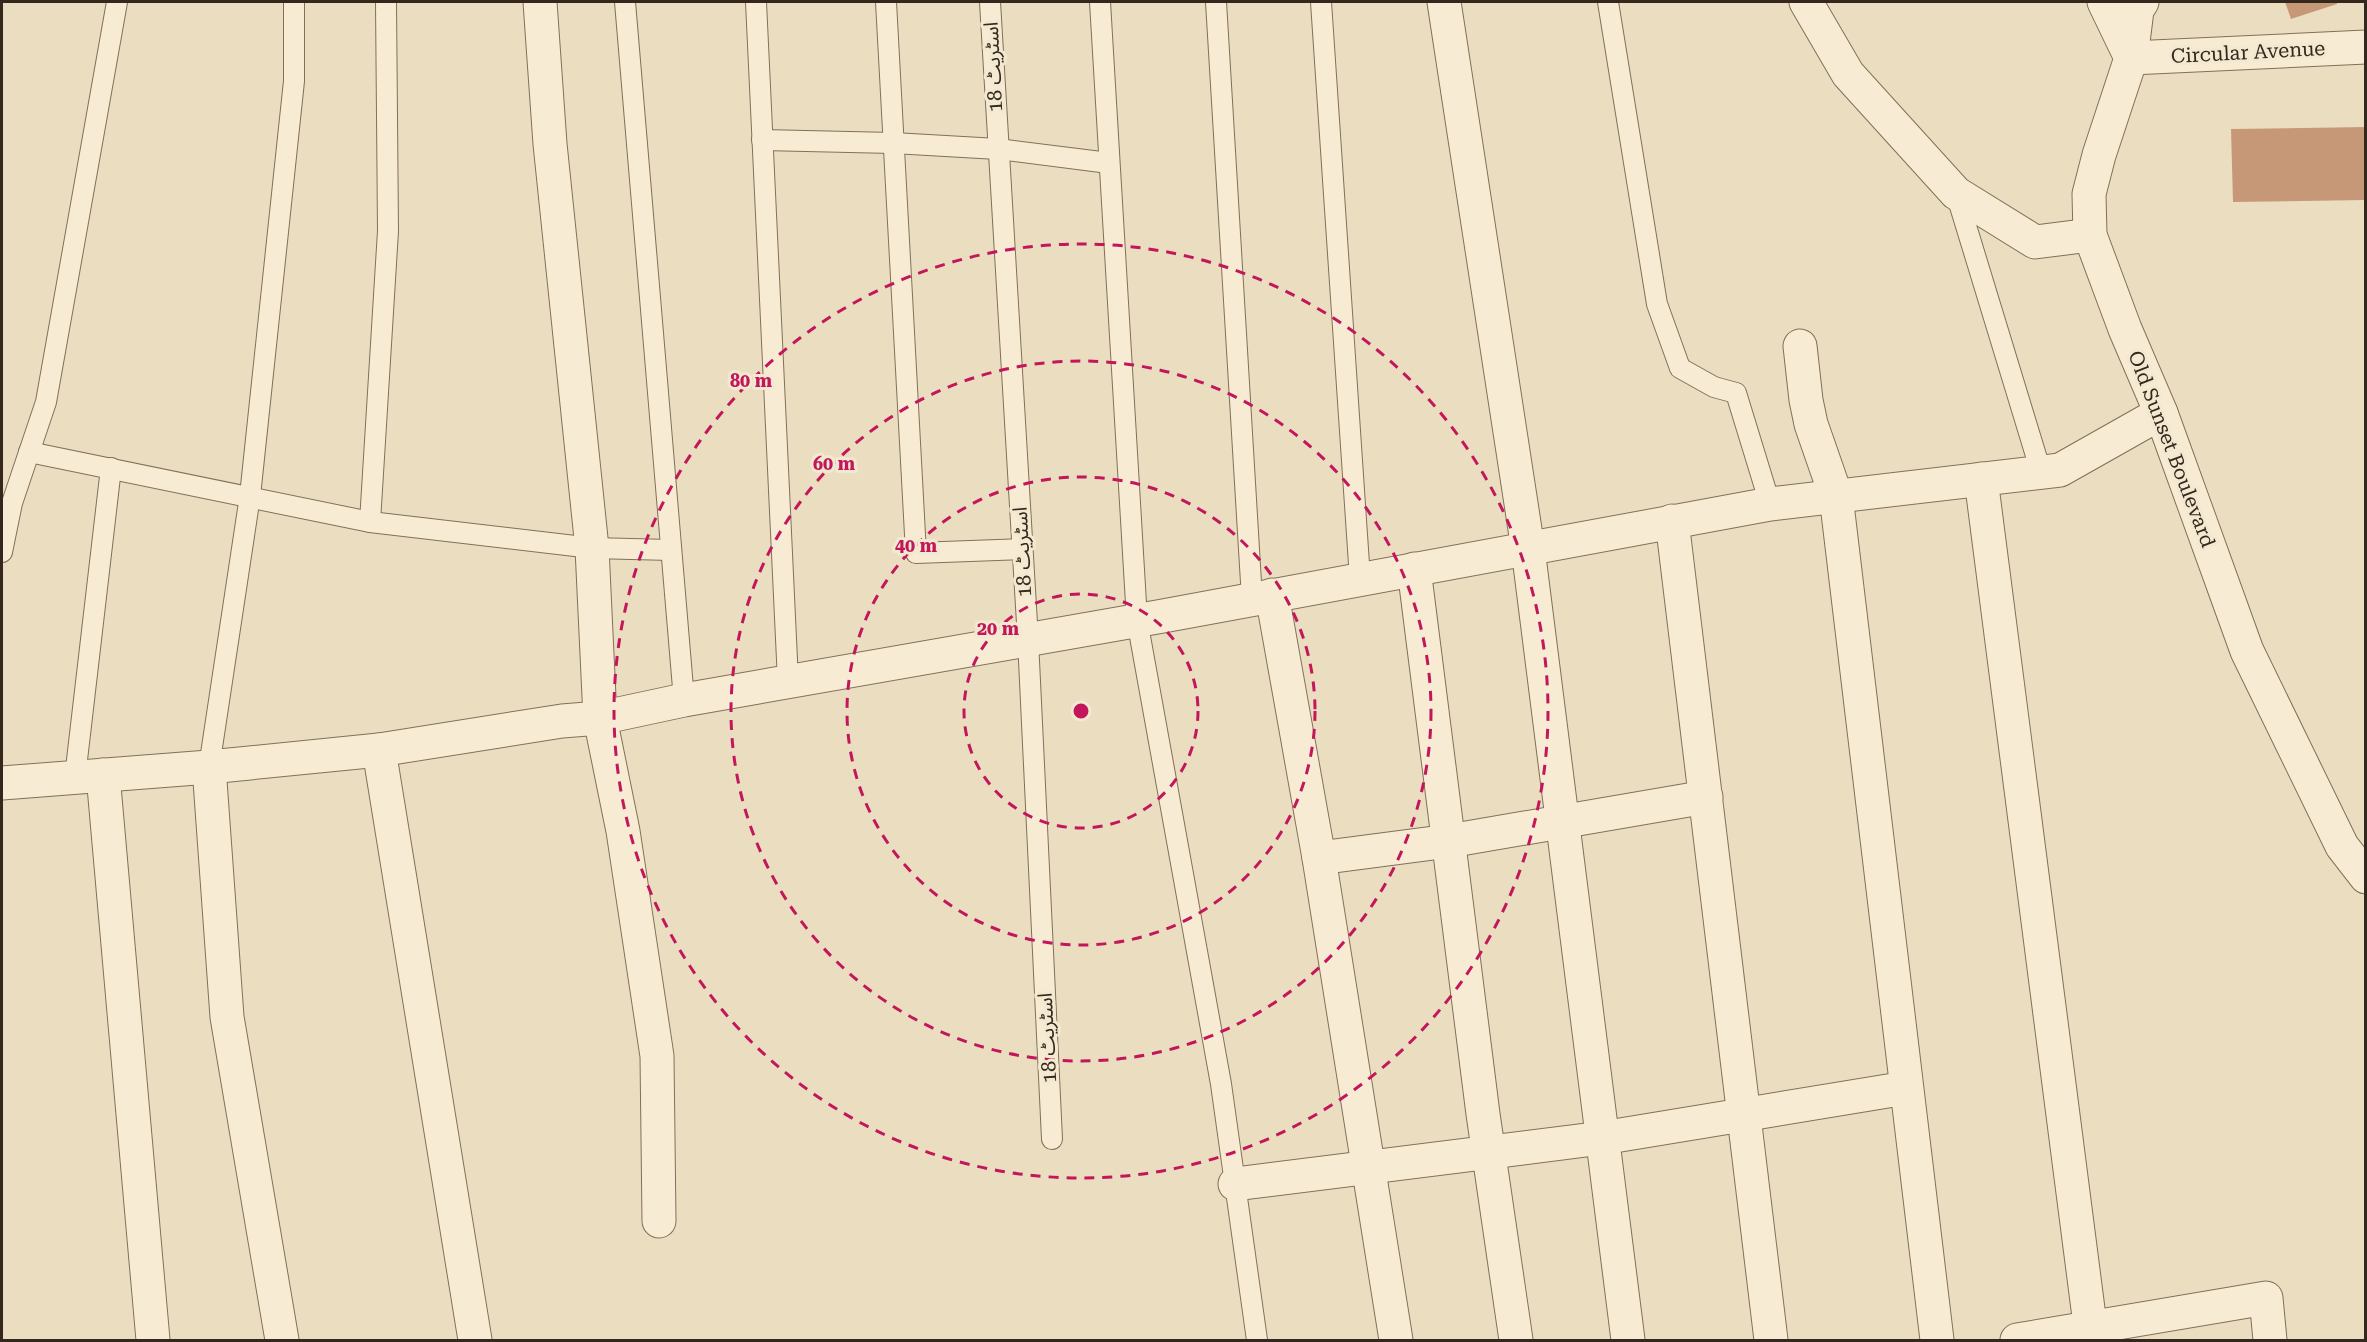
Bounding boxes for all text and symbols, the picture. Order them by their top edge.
street label: اسٹریٹ 18 [979,21,1007,113]
street label: Circular Avenue [2170,36,2326,68]
street label: Old Sunset Boulevard [2123,347,2221,551]
text: 80 m [730,370,773,391]
text: 60 m [813,453,856,474]
street label: اسٹریٹ 18 [1008,506,1036,598]
text: 40 m [895,535,938,556]
text: 20 m [977,618,1020,639]
centre of rings [1071,701,1091,721]
street label: اسٹریٹ 18 [1033,992,1061,1084]

